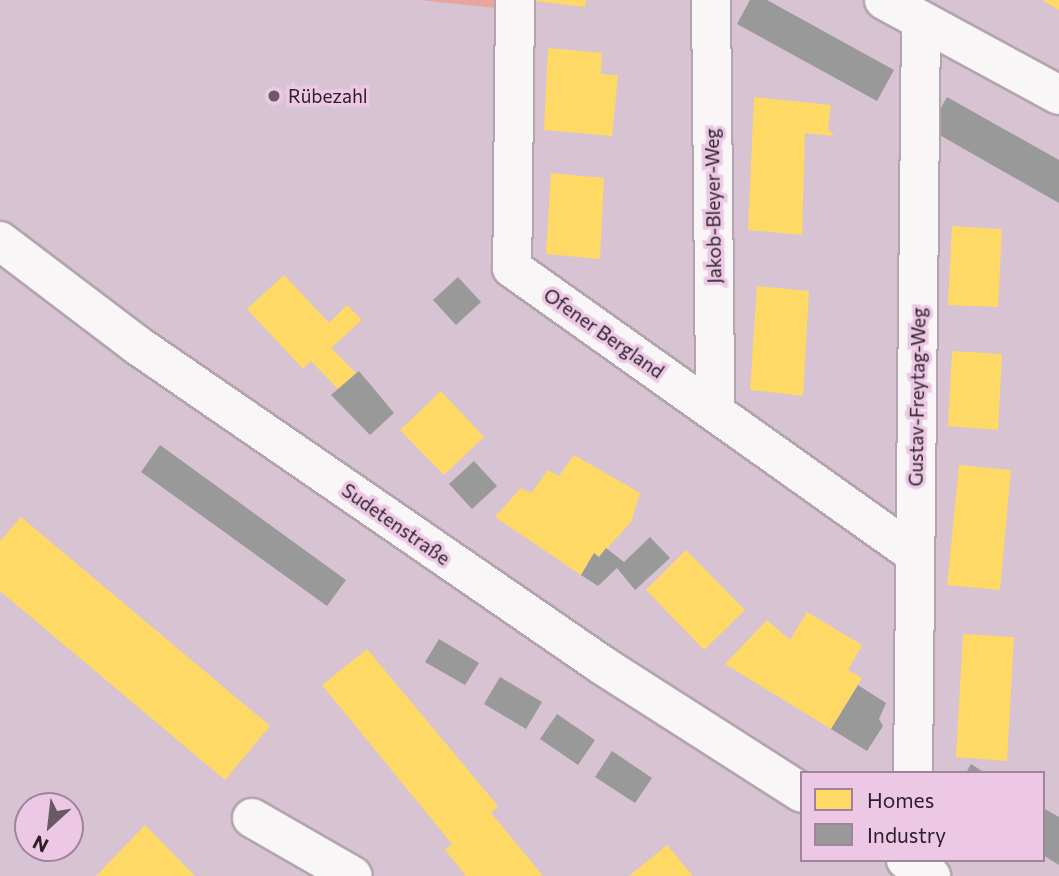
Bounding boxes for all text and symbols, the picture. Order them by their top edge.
place label: Rübezahl [288,85,368,107]
marker: Rübezahl [266,88,282,104]
street label: Jakob-Bleyer-Weg [700,128,726,284]
street label: Ofener Bergland [539,283,669,383]
street label: Gustav-Freytag-Weg [904,307,930,487]
street label: Sudetenstraße [338,478,454,570]
legend [800,771,1045,862]
text: Homes [867,787,934,812]
north arrow [14,792,84,862]
text: Industry [867,822,946,847]
text: N [29,831,52,858]

